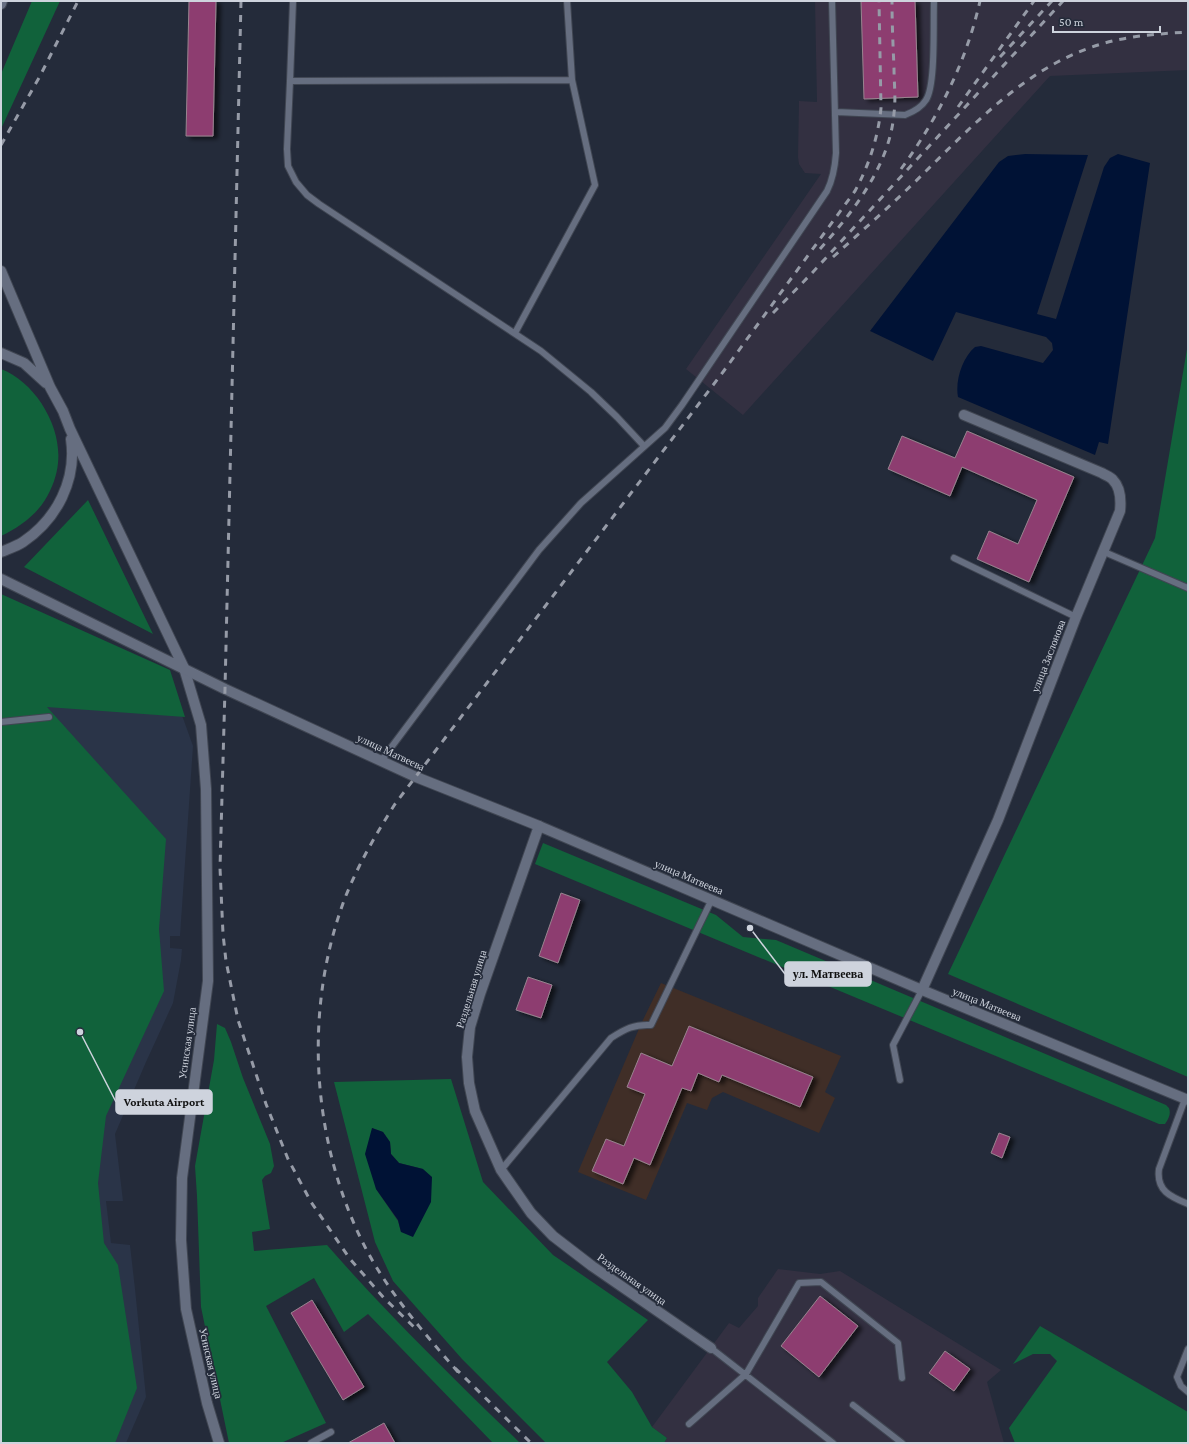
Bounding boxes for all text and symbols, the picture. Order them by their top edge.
scale bar [1053,8,1160,34]
text: 50 m [1059,15,1084,29]
street label: улица Заслонова [1029,618,1067,694]
street label: улица Матвеева [355,731,427,773]
street label: улица Матвеева [653,857,725,897]
street label: Раздельная улица [453,948,489,1030]
callout: ул. Матвеева [785,962,871,986]
text: ул. Матвеева [793,967,863,981]
street label: улица Матвеева [951,985,1023,1023]
street label: Усинская улица [176,1006,198,1080]
callout: Vorkuta Airport [116,1090,212,1114]
text: Vorkuta Airport [123,1095,205,1109]
street label: Раздельная улица [595,1251,669,1307]
street label: Усинская улица [197,1326,225,1400]

